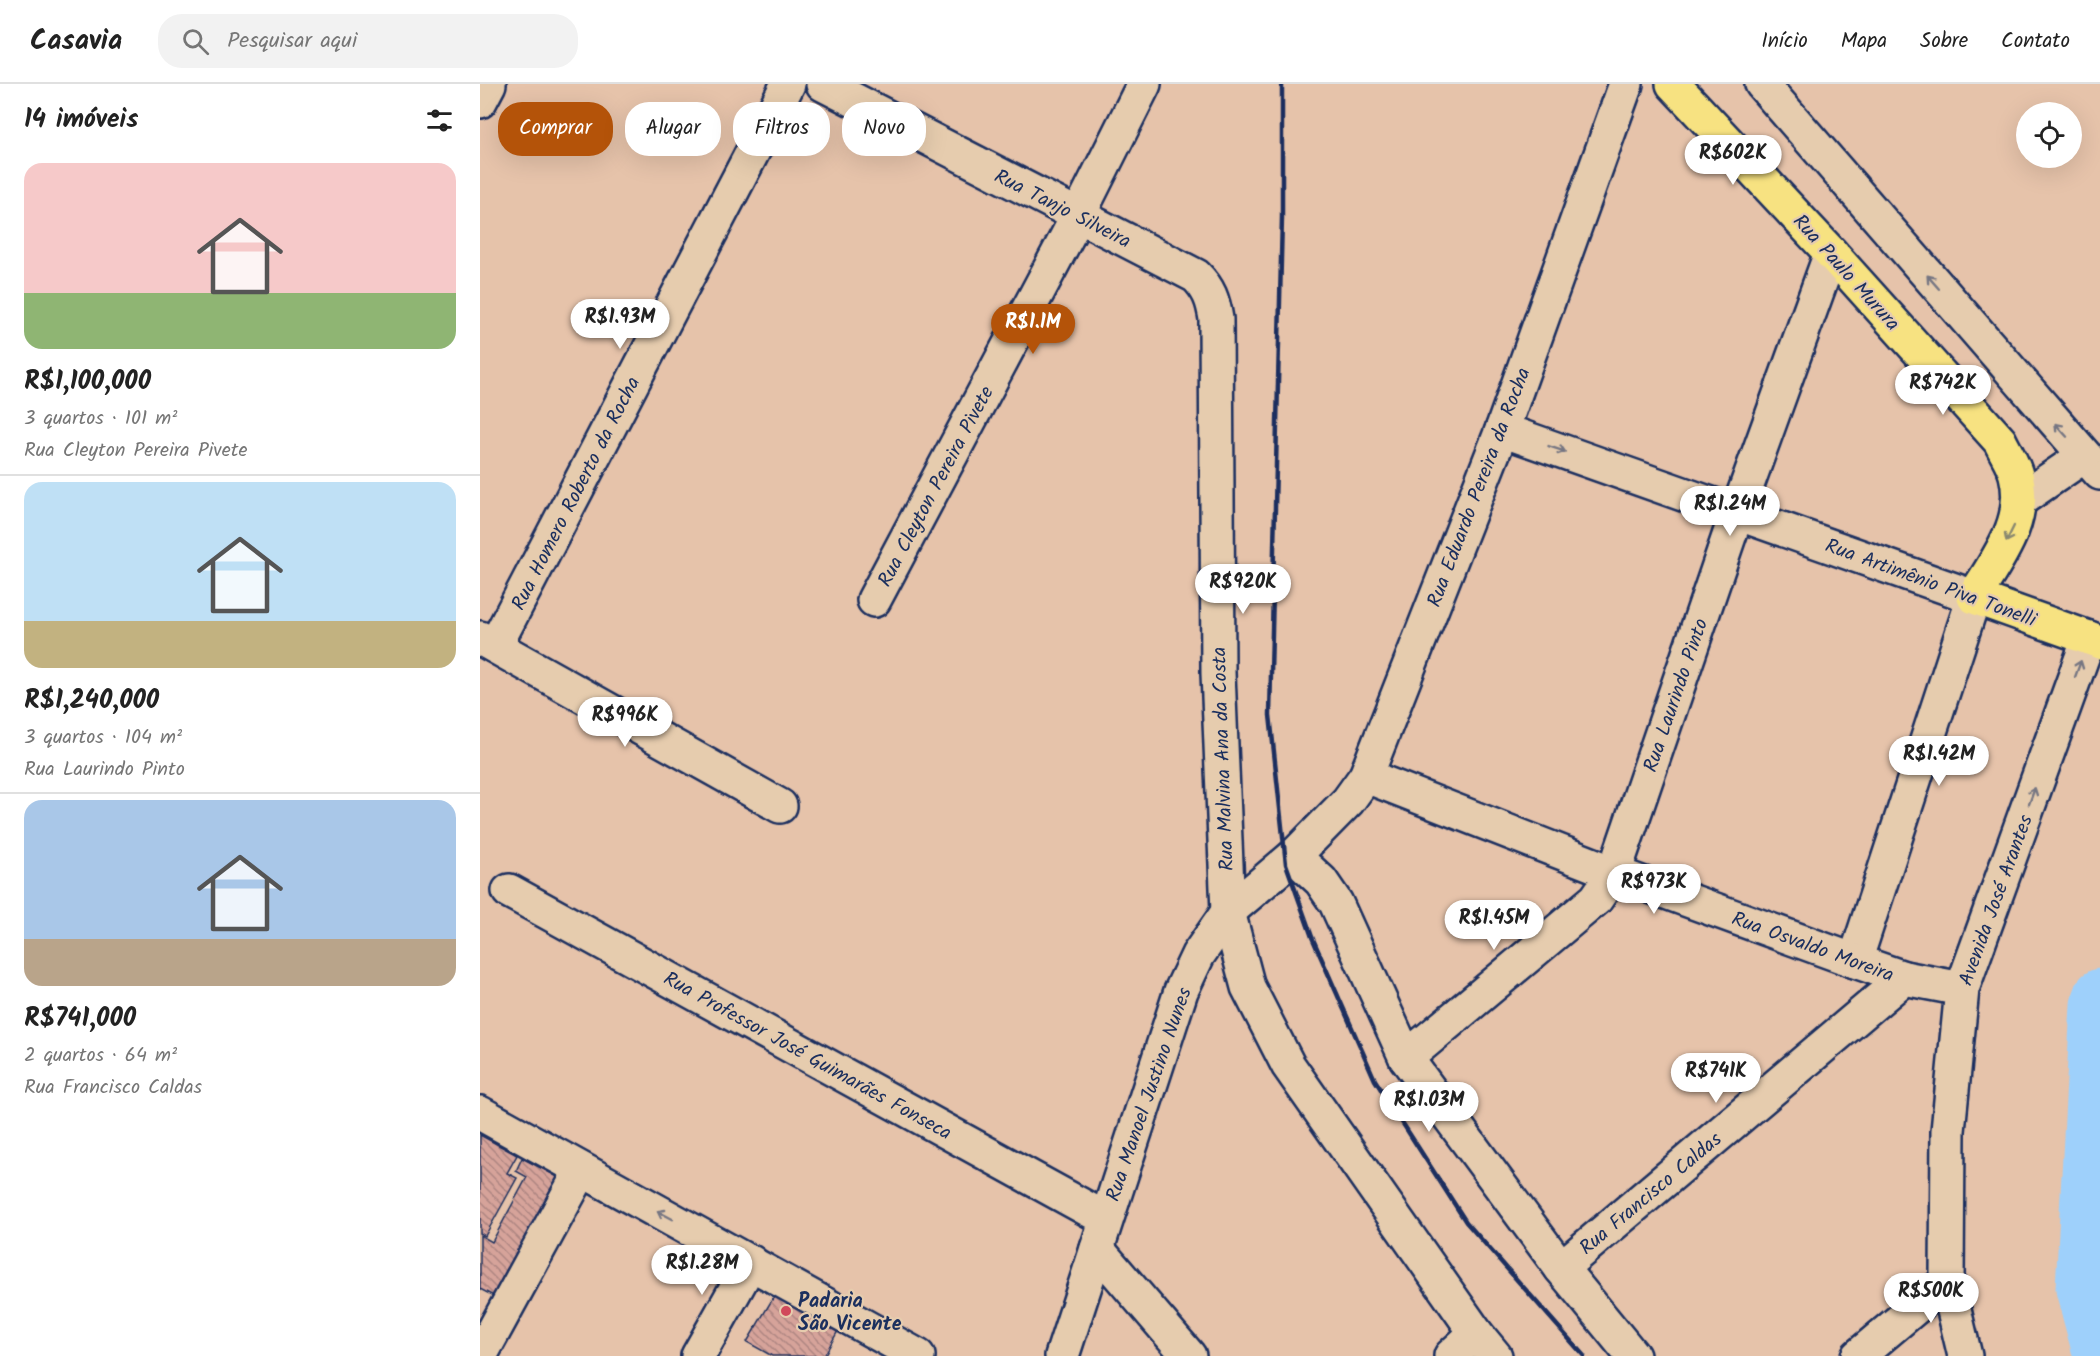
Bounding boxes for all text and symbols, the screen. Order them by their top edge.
search box [158,14,578,68]
text: Casavia [30,19,122,64]
text: Pesquisar aqui [227,24,357,59]
icon: search [179,25,212,58]
text: Início [1761,25,1808,58]
text: Mapa [1841,25,1887,58]
text: Sobre [1920,25,1968,58]
text: Contato [2001,25,2070,58]
text: 14 imóveis [24,99,138,141]
chip: Comprar [498,102,613,156]
chip: Alugar [625,102,721,156]
chip: Filtros [733,102,830,156]
chip: Novo [842,102,926,156]
map controls [2016,102,2082,168]
button: locate [2016,102,2082,168]
icon: filters [423,104,456,137]
pin: R$602K [1684,135,1782,186]
text: R$602K [1699,138,1767,170]
street label: Rua Tanjo Silveira [988,161,1136,258]
icon: home [186,202,294,310]
street label: Rua Paulo Murura [1784,208,1907,339]
one-way arrow [1926,275,1940,290]
pin: R$1.93M [565,299,675,350]
text: R$1.93M [585,302,655,334]
pin: R$1.1M [984,304,1082,355]
text: R$1.1M [1005,307,1061,339]
text: R$1,100,000 [24,361,151,403]
street label: Rua Eduardo Pereira da Rocha [1419,363,1540,612]
pin: R$742K [1894,365,1992,416]
text: R$742K [1909,368,1977,400]
street label: Rua Homero Roberto da Rocha [504,371,650,616]
street label: Rua Cleyton Pereira Pivete [870,381,1003,593]
text: 3 quartos · 101 m² [24,403,177,435]
one-way arrow [2054,422,2068,437]
text: Rua Cleyton Pereira Pivete [24,435,248,467]
one-way arrow [1547,445,1566,456]
pin: R$1.24M [1675,486,1785,537]
text: R$1.24M [1694,489,1766,521]
icon: home [186,521,294,629]
one-way arrow [2004,525,2016,543]
street label: Rua Artimênio Piva Tonelli [1820,531,2042,637]
pin: R$920K [1194,564,1292,615]
text: R$920K [1209,567,1277,599]
street label: Rua Laurindo Pinto [1636,614,1718,777]
street label: Rua Malvina Ana da Costa [1204,646,1244,872]
one-way arrow [2073,660,2084,679]
text: R$1,240,000 [24,680,159,722]
pin: R$996K [576,697,674,748]
text: R$996K [592,700,658,732]
text: 3 quartos · 104 m² [24,722,182,754]
pin: R$1.42M [1884,736,1994,787]
text: R$1.42M [1903,739,1975,771]
text: Rua Laurindo Pinto [24,754,185,786]
one-way arrow [2027,787,2038,806]
street label: Avenida José Arantes [1951,810,2043,991]
icon: home [186,839,294,947]
pin: R$973K [1605,864,1703,915]
text: R$973K [1621,867,1687,899]
pin: R$1.45M [1439,900,1549,951]
text: R$1.45M [1459,903,1529,935]
street label: Rua Osvaldo Moreira [1727,904,1898,992]
street label: Rua Professor José Guimarães Fonseca [657,964,957,1150]
street label: Rua Manoel Justino Nunes [1098,983,1202,1206]
text: R$741,000 [24,998,136,1040]
text: 2 quartos · 64 m² [24,1040,177,1072]
pin: R$741K [1667,1053,1765,1104]
text: R$741K [1685,1056,1747,1088]
text: Rua Francisco Caldas [24,1072,202,1104]
pin: R$1.03M [1374,1082,1484,1133]
text: R$1.03M [1394,1085,1464,1117]
street label: Rua Francisco Caldas [1573,1125,1730,1264]
one-way arrow [656,1209,674,1220]
pin: R$1.28M [647,1245,757,1296]
text: R$1.28M [665,1248,739,1280]
pin: R$500K [1882,1273,1980,1324]
text: R$500K [1898,1276,1964,1308]
place label: Padaria São Vicente [798,1286,902,1341]
marker: Padaria São Vicente [779,1304,793,1318]

